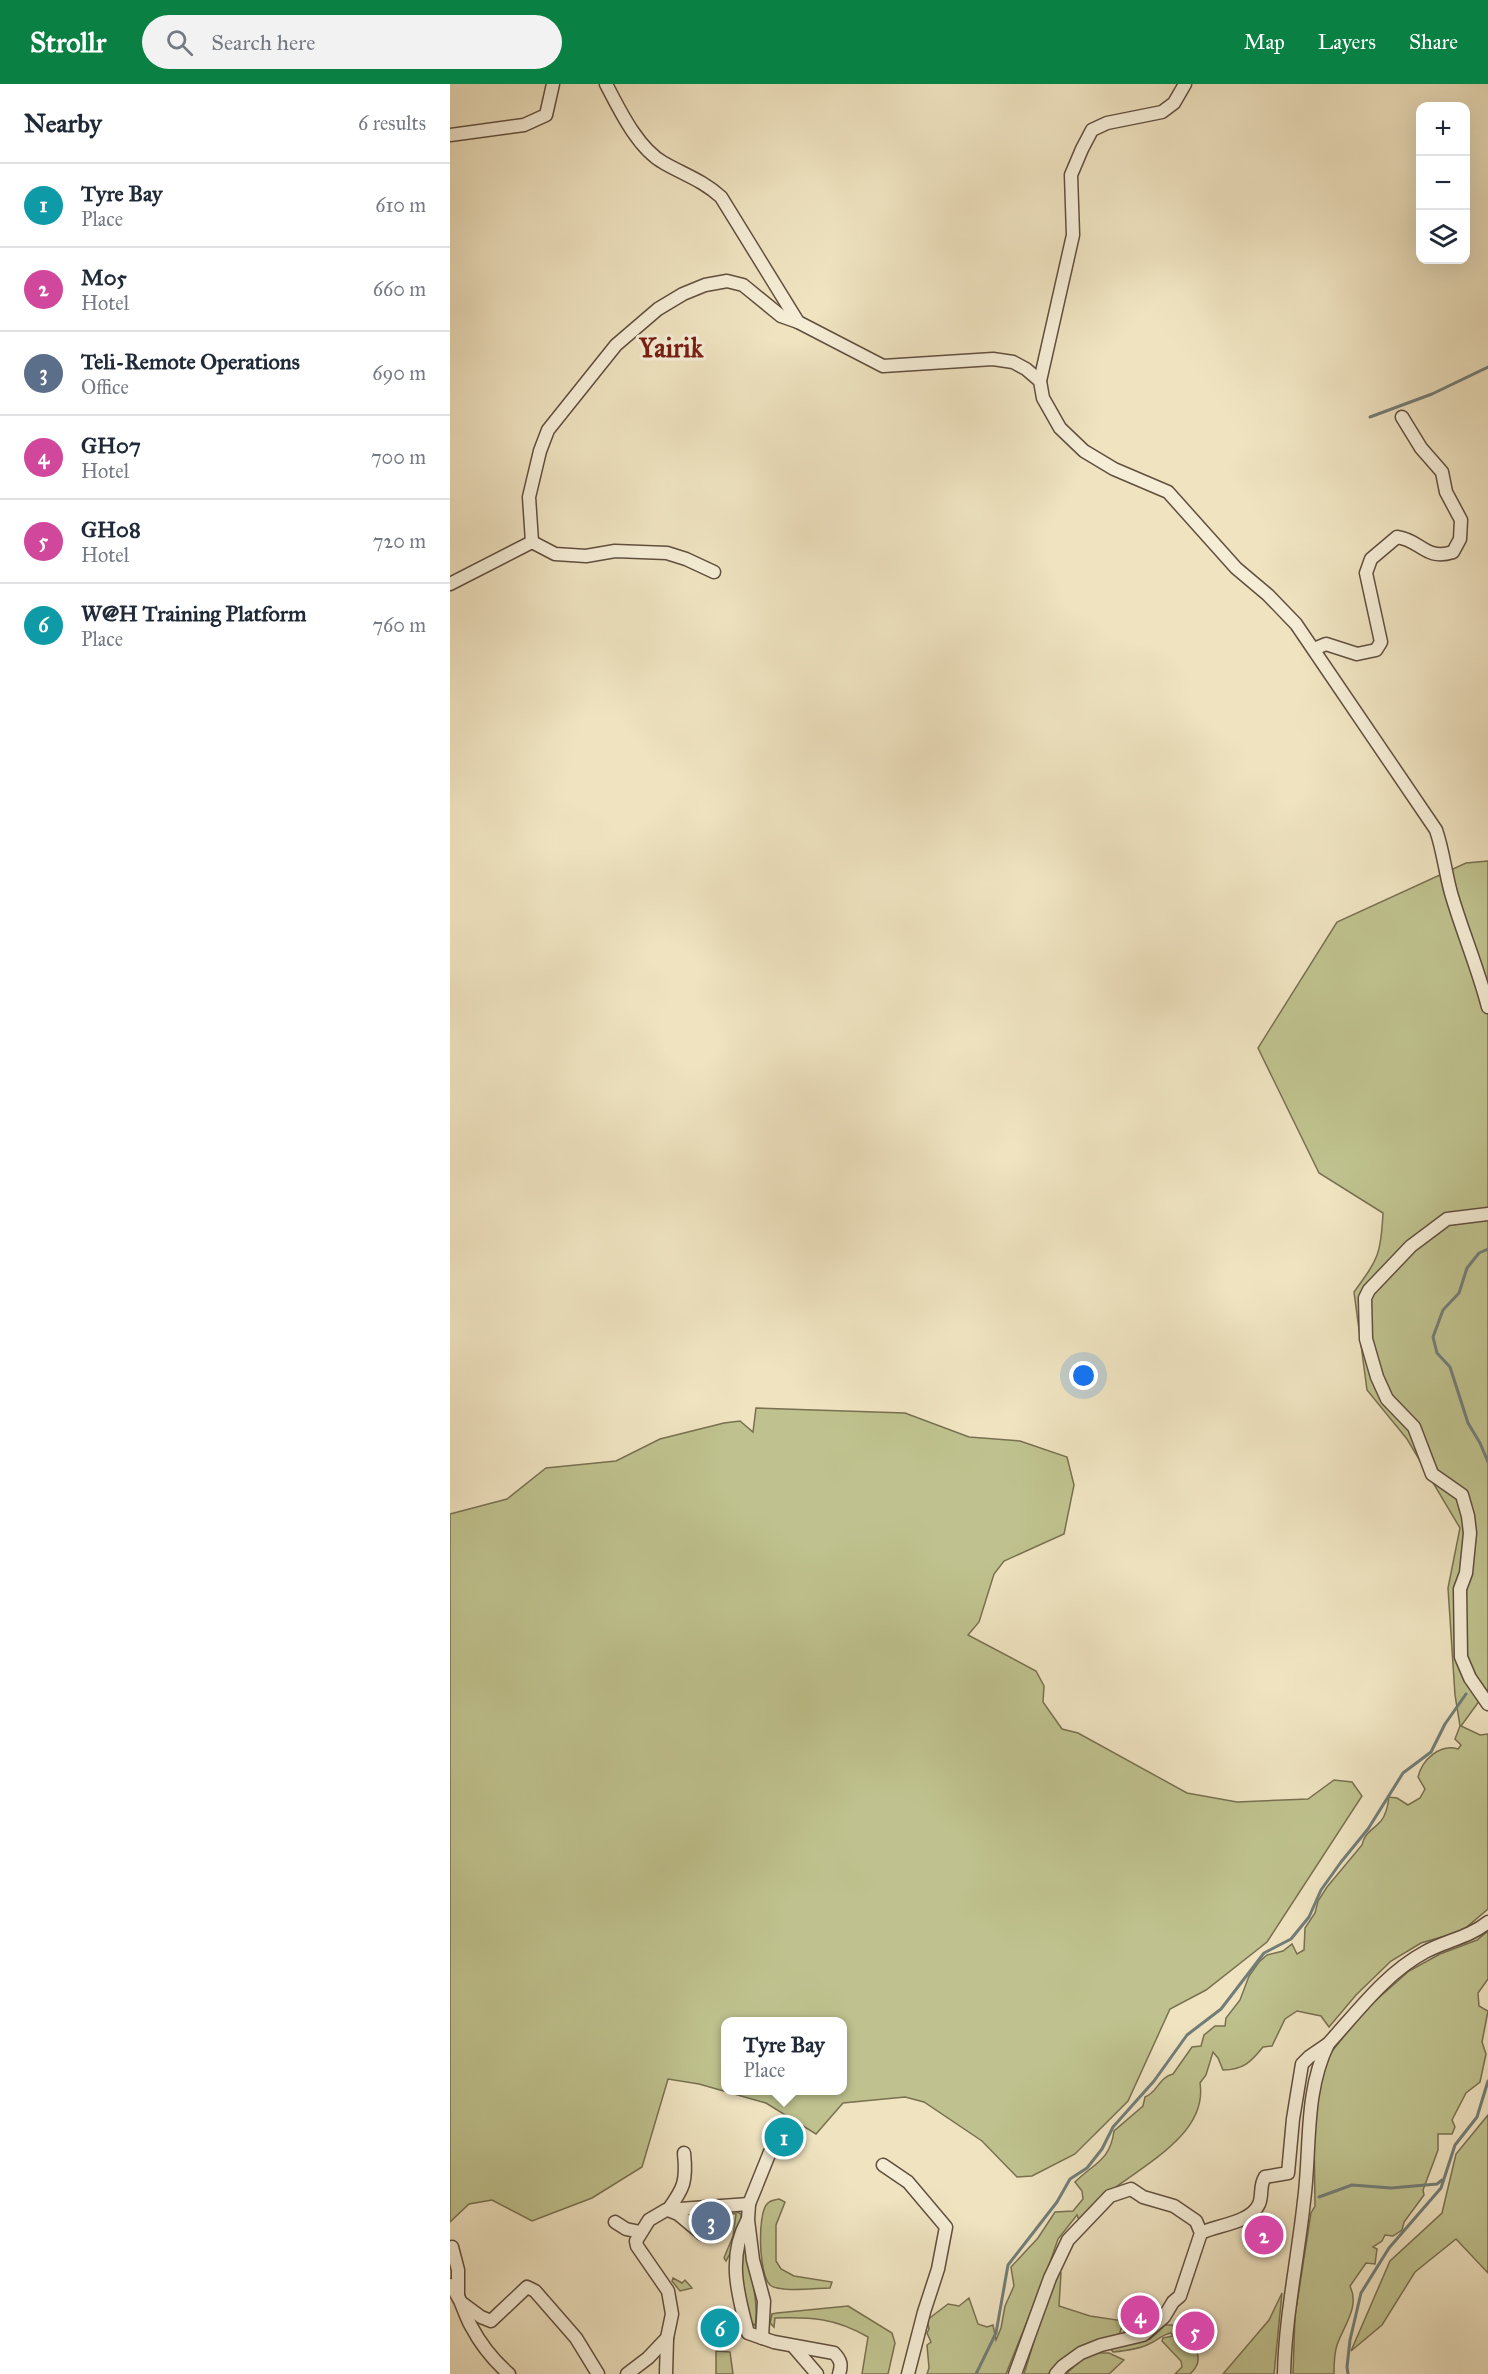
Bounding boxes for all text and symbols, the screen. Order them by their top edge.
search box [142,15,562,69]
text: Strollr [30,25,106,60]
icon: search [163,26,196,59]
text: Search here [211,29,315,56]
text: Map [1244,29,1285,55]
text: Layers [1318,29,1376,55]
text: Share [1409,29,1458,55]
map controls [1416,102,1470,264]
button: + [1416,102,1470,156]
text: Nearby [24,107,102,139]
text: 6 results [358,111,426,135]
button: − [1416,156,1470,210]
text: Tyre Bay [81,180,162,207]
text: 1 [40,193,47,217]
text: 610 m [375,193,426,217]
text: Place [81,207,123,231]
button: layers [1416,210,1470,264]
text: M05 [81,264,127,291]
text: 2 [39,277,48,301]
text: 660 m [373,277,426,301]
text: Hotel [81,291,129,315]
district label: Yairik [638,331,704,364]
text: Teli-Remote Operations [81,348,300,375]
text: 3 [40,361,48,385]
text: 690 m [372,361,426,385]
text: Office [81,375,129,399]
text: GH07 [81,432,141,459]
text: 4 [38,445,49,469]
text: 700 m [371,445,426,469]
text: Hotel [81,459,129,483]
text: GH08 [81,516,141,543]
text: 5 [39,529,48,553]
text: 720 m [373,529,426,553]
text: Hotel [81,543,129,567]
text: W@H Training Platform [81,600,306,627]
text: 6 [38,613,49,637]
text: 760 m [372,613,426,637]
text: Place [81,627,123,651]
your location [1069,1361,1098,1390]
popup [721,2017,847,2095]
text: Tyre Bay [743,2031,825,2058]
text: Place [743,2058,785,2082]
pin: 1 [764,2114,804,2160]
pin: 3 [692,2198,730,2244]
pin: 2 [1244,2212,1284,2258]
pin: 4 [1120,2292,1160,2338]
pin: 6 [700,2306,740,2350]
pin: 5 [1176,2308,1214,2354]

